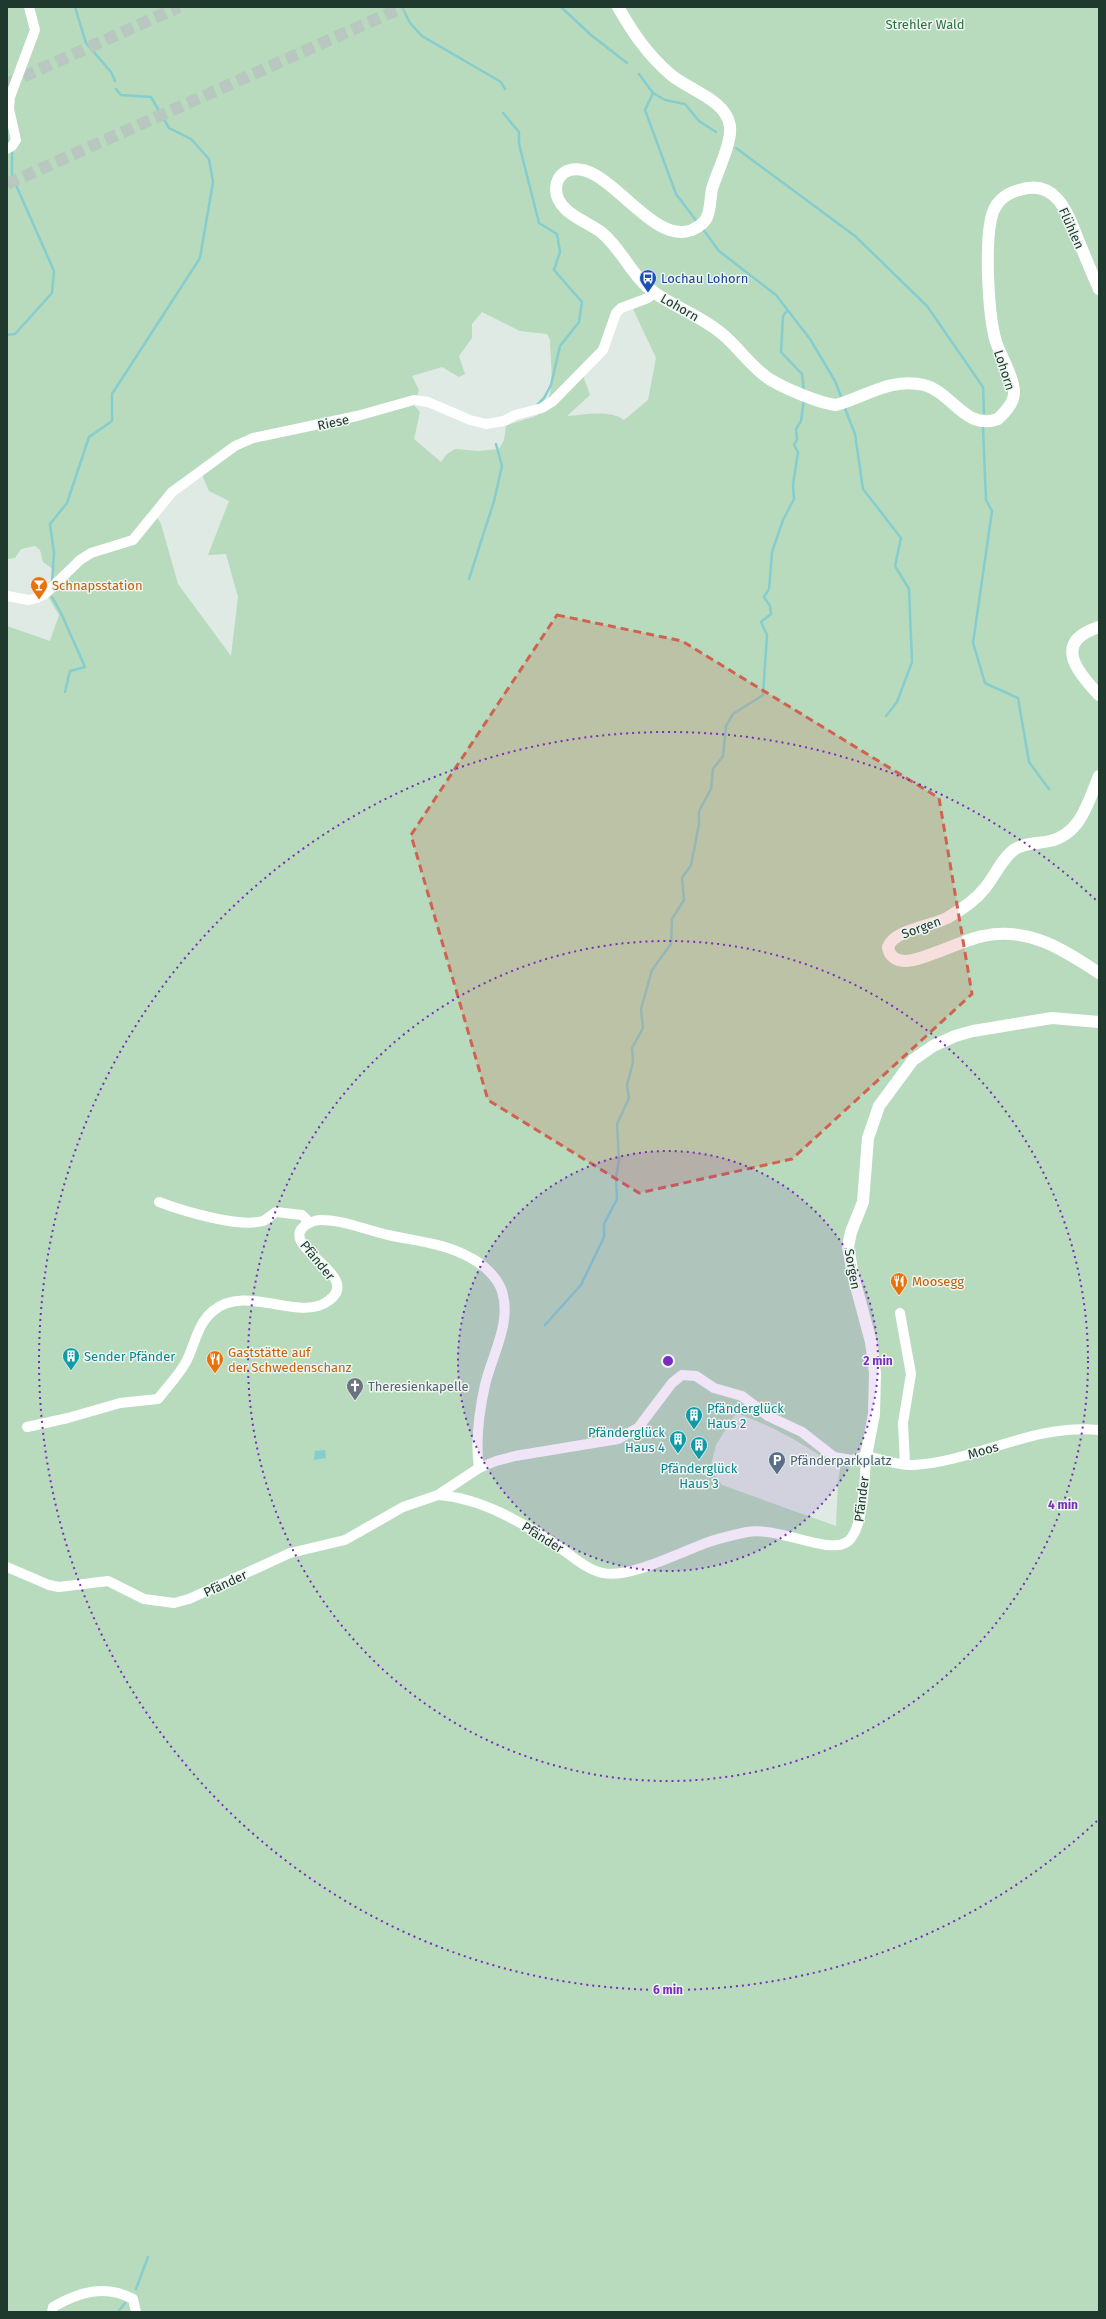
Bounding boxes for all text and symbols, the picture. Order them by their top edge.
park label: Strehler Wald [885,17,965,32]
street label: Flühlen [1056,205,1087,251]
bus stop icon: Lochau Lohorn [638,268,658,293]
place label: Lochau Lohorn [661,271,748,286]
street label: Lohorn [658,291,702,324]
street label: Lohorn [991,348,1018,392]
street label: Riese [316,412,350,433]
bar icon: Schnapsstation [29,575,49,600]
place label: Schnapsstation [52,578,143,593]
street label: Sorgen [899,913,943,941]
street label: Pfänder [297,1238,338,1283]
street label: Sorgen [842,1248,863,1290]
restaurant icon: Moosegg [889,1271,909,1296]
place label: Moosegg [912,1274,964,1289]
place label: Gaststätte auf der Schwedenschanz [228,1345,352,1375]
building icon: Sender Pfänder [61,1346,81,1371]
place label: Sender Pfänder [84,1349,175,1364]
restaurant icon: Gaststätte auf der Schwedenschanz [205,1349,225,1374]
centre of rings [661,1354,675,1368]
text: 2 min [863,1354,893,1368]
church icon: Theresienkapelle [345,1376,365,1401]
place label: Theresienkapelle [368,1379,469,1394]
place label: Pfänderglück Haus 2 [707,1401,784,1431]
building icon: Pfänderglück Haus 2 [684,1405,704,1430]
place label: Pfänderglück Haus 4 [588,1425,665,1455]
building icon: Pfänderglück Haus 4 [668,1429,688,1454]
building icon: Pfänderglück Haus 3 [689,1435,709,1460]
street label: Moos [966,1439,1000,1462]
parking icon: Pfänderparkplatz [767,1450,787,1475]
place label: Pfänderparkplatz [790,1453,892,1468]
place label: Pfänderglück Haus 3 [661,1461,738,1491]
street label: Pfänder [851,1475,872,1523]
text: 4 min [1048,1498,1078,1512]
street label: Pfänder [519,1519,566,1556]
street label: Pfänder [201,1567,249,1600]
text: 6 min [653,1983,683,1997]

